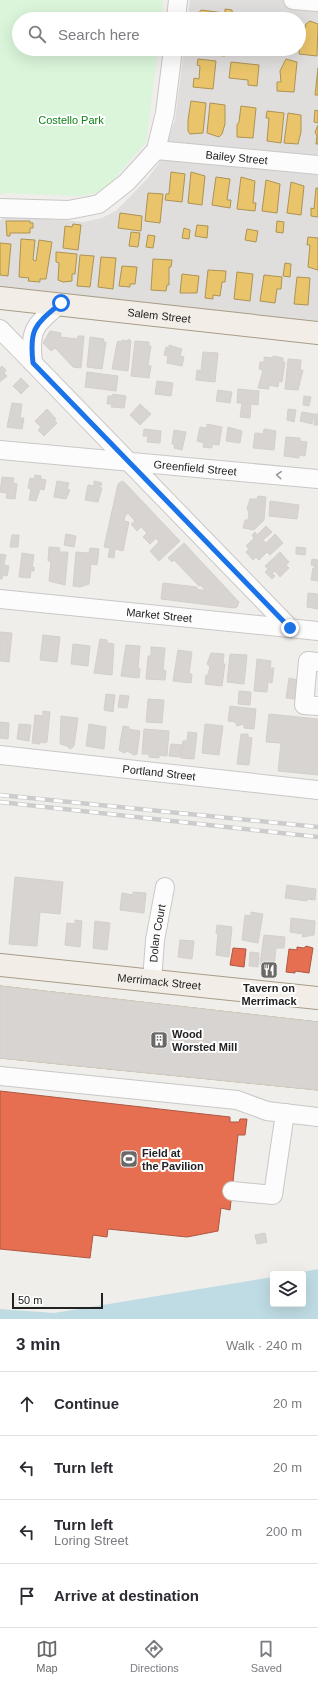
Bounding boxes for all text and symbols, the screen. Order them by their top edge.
search box [12,12,306,56]
icon: search [26,23,48,45]
text: Search here [58,26,140,43]
park label: Costello Park [38,114,104,126]
street label: Bailey Street [205,149,268,166]
route start [52,294,70,312]
street label: Salem Street [127,306,191,325]
street label: Greenfield Street [153,458,237,478]
one-way arrow [276,471,282,480]
street label: Market Street [126,606,193,624]
route end [281,619,299,637]
street label: Portland Street [122,763,196,782]
street label: Dolan Court [147,903,168,963]
restaurant icon: Tavern on Merrimack [259,960,279,980]
street label: Merrimack Street [117,971,201,992]
place label: Tavern on Merrimack [241,982,297,1007]
place label: Wood Worsted Mill [172,1028,237,1053]
building icon: Wood Worsted Mill [149,1030,169,1050]
place label: Field at the Pavilion [142,1147,204,1172]
sports icon: Field at the Pavilion [119,1149,139,1169]
map controls [270,1271,306,1307]
button: layers [270,1271,306,1307]
scale bar [12,1291,103,1310]
text: 50 m [18,1294,42,1306]
text: 3 min [16,1335,60,1354]
text: Walk · 240 m [226,1338,302,1353]
icon: ahead [16,1393,38,1415]
text: Continue [54,1395,119,1412]
text: 20 m [273,1396,302,1411]
icon: left [16,1457,38,1479]
text: Turn left [54,1459,113,1476]
text: 20 m [273,1460,302,1475]
text: Turn left [54,1516,113,1533]
icon: left [16,1521,38,1543]
text: 200 m [266,1524,302,1539]
text: Loring Street [54,1533,128,1548]
icon: arrive [16,1585,38,1607]
text: Arrive at destination [54,1587,199,1604]
tab: Map [36,1638,58,1674]
tab: Directions [130,1638,179,1674]
tab: Saved [251,1638,282,1674]

